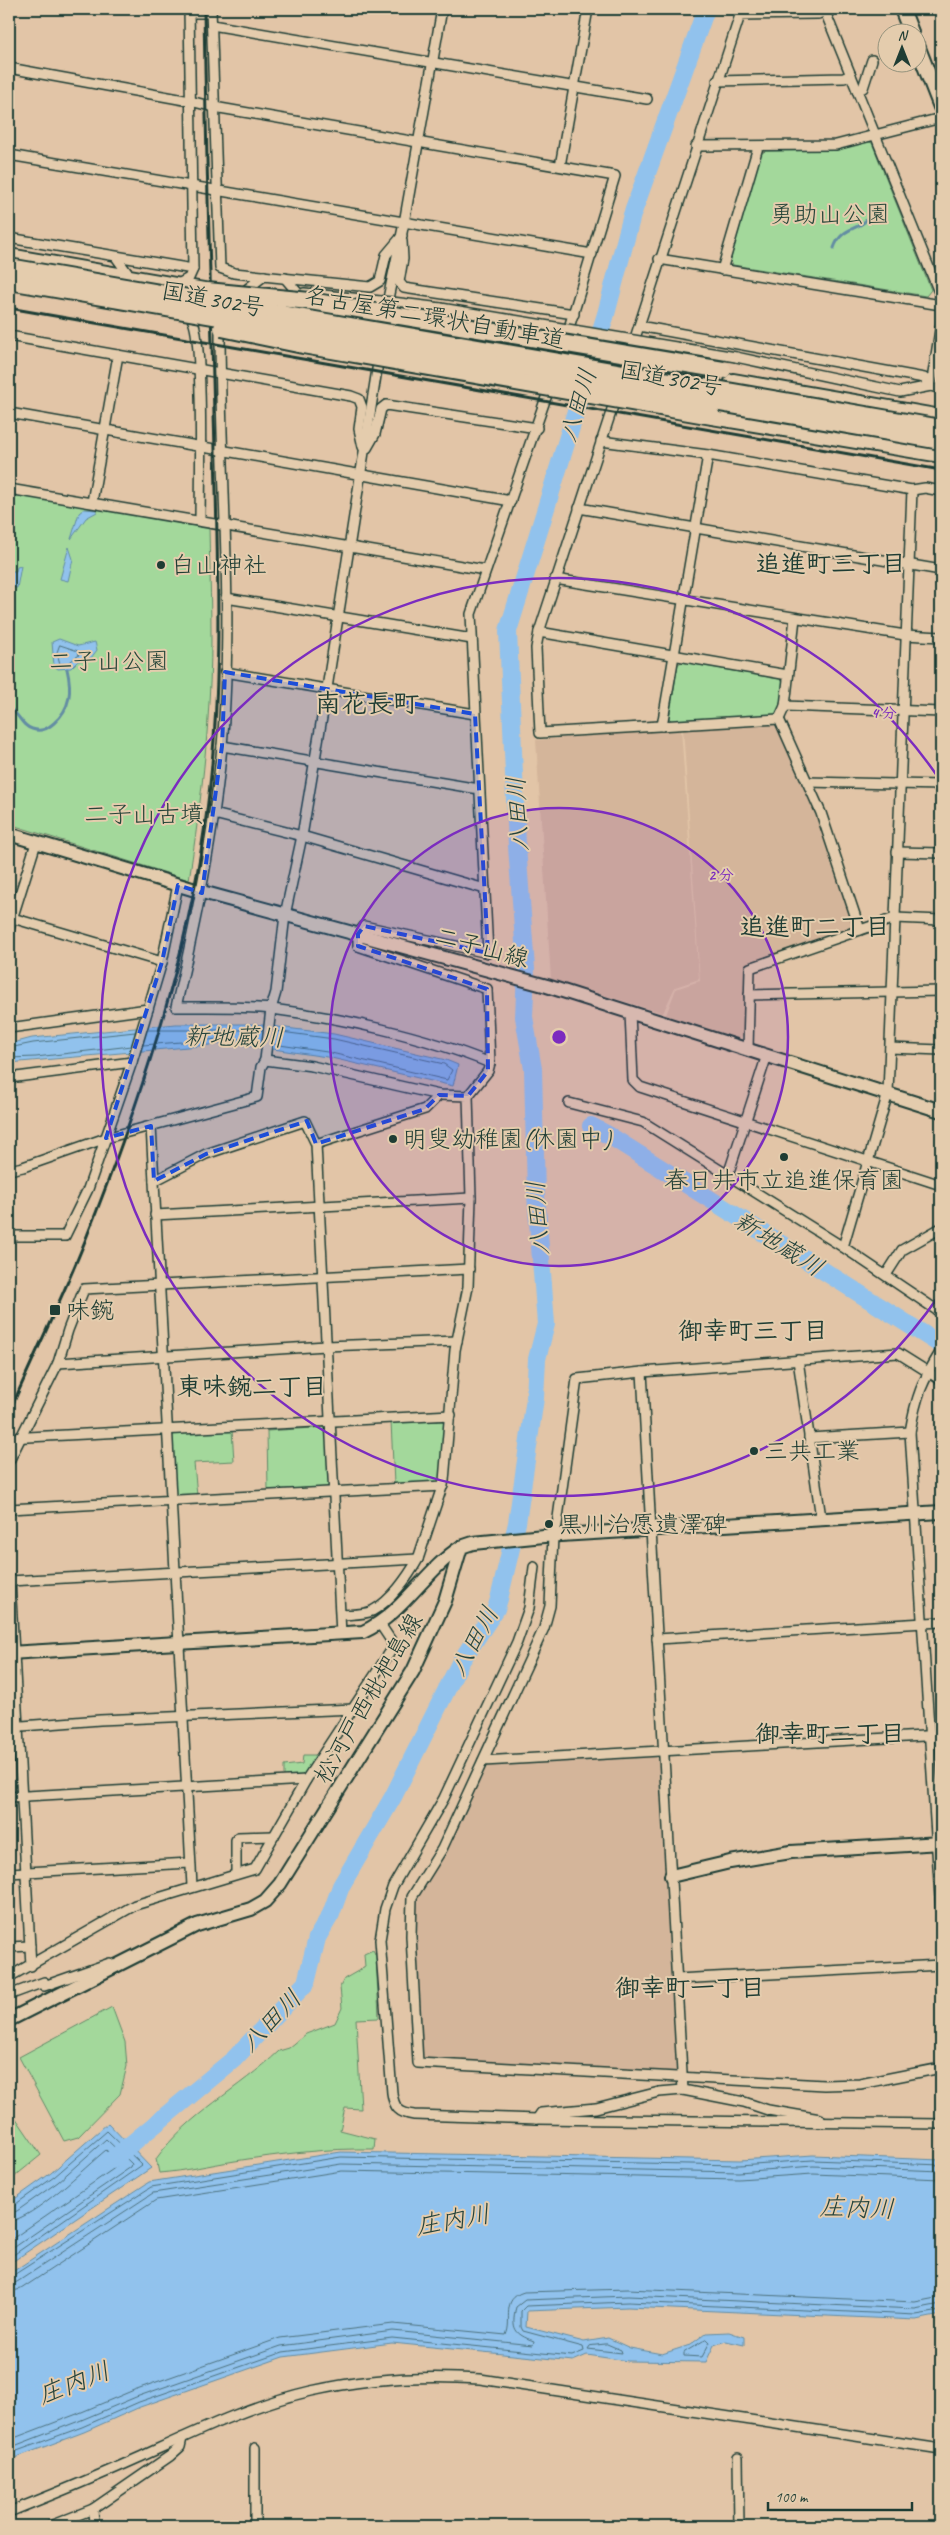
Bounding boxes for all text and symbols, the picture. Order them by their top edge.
north arrow [878,22,928,72]
text: N [898,27,909,44]
park label: 勇助山公園 [770,199,890,229]
street label: 国道302号 [159,275,267,323]
street label: 名古屋第二環状自動車道 [302,279,568,355]
street label: 国道302号 [617,354,725,402]
water label: 八田川 [552,364,604,446]
district label: 追進町三丁目 [756,548,906,580]
place label: 白山神社 [171,550,267,580]
marker: 白山神社 [155,559,167,571]
park label: 二子山公園 [49,646,169,676]
district label: 南花長町 [315,687,419,720]
text: 4 分 [871,704,897,723]
water label: 八田川 [500,776,536,852]
park label: 二子山古墳 [84,799,204,829]
text: 2 分 [708,866,734,885]
district label: 追進町二丁目 [740,911,890,943]
street label: 二子山線 [432,920,532,974]
water label: 新地蔵川 [184,1020,284,1054]
centre of rings [550,1028,568,1046]
place label: 明叟幼稚園(休園中) [403,1124,612,1154]
marker: 明叟幼稚園(休園中) [387,1133,399,1145]
marker: 春日井市立追進保育園 [778,1151,790,1163]
place label: 春日井市立追進保育園 [664,1165,904,1195]
water label: 八田川 [519,1179,557,1257]
water label: 新地蔵川 [728,1204,830,1284]
place label: 味鋺 [66,1295,114,1325]
marker: 味鋺 [48,1303,62,1317]
district label: 御幸町三丁目 [678,1315,828,1347]
district label: 東味鋺二丁目 [177,1371,327,1403]
place label: 三共工業 [764,1436,860,1466]
marker: 三共工業 [748,1445,760,1457]
place label: 黒川治愿遺澤碑 [559,1509,727,1539]
marker: 黒川治愿遺澤碑 [543,1518,555,1530]
water label: 八田川 [442,1600,506,1682]
street label: 松河戸西枇杷島線 [307,1607,429,1789]
district label: 御幸町二丁目 [755,1718,905,1750]
district label: 御幸町一丁目 [615,1972,765,2004]
water label: 八田川 [233,1983,309,2059]
water label: 庄内川 [819,2191,895,2225]
water label: 庄内川 [413,2198,493,2242]
water label: 庄内川 [33,2355,115,2411]
scale bar [768,2480,911,2512]
text: 100 m [775,2488,809,2507]

